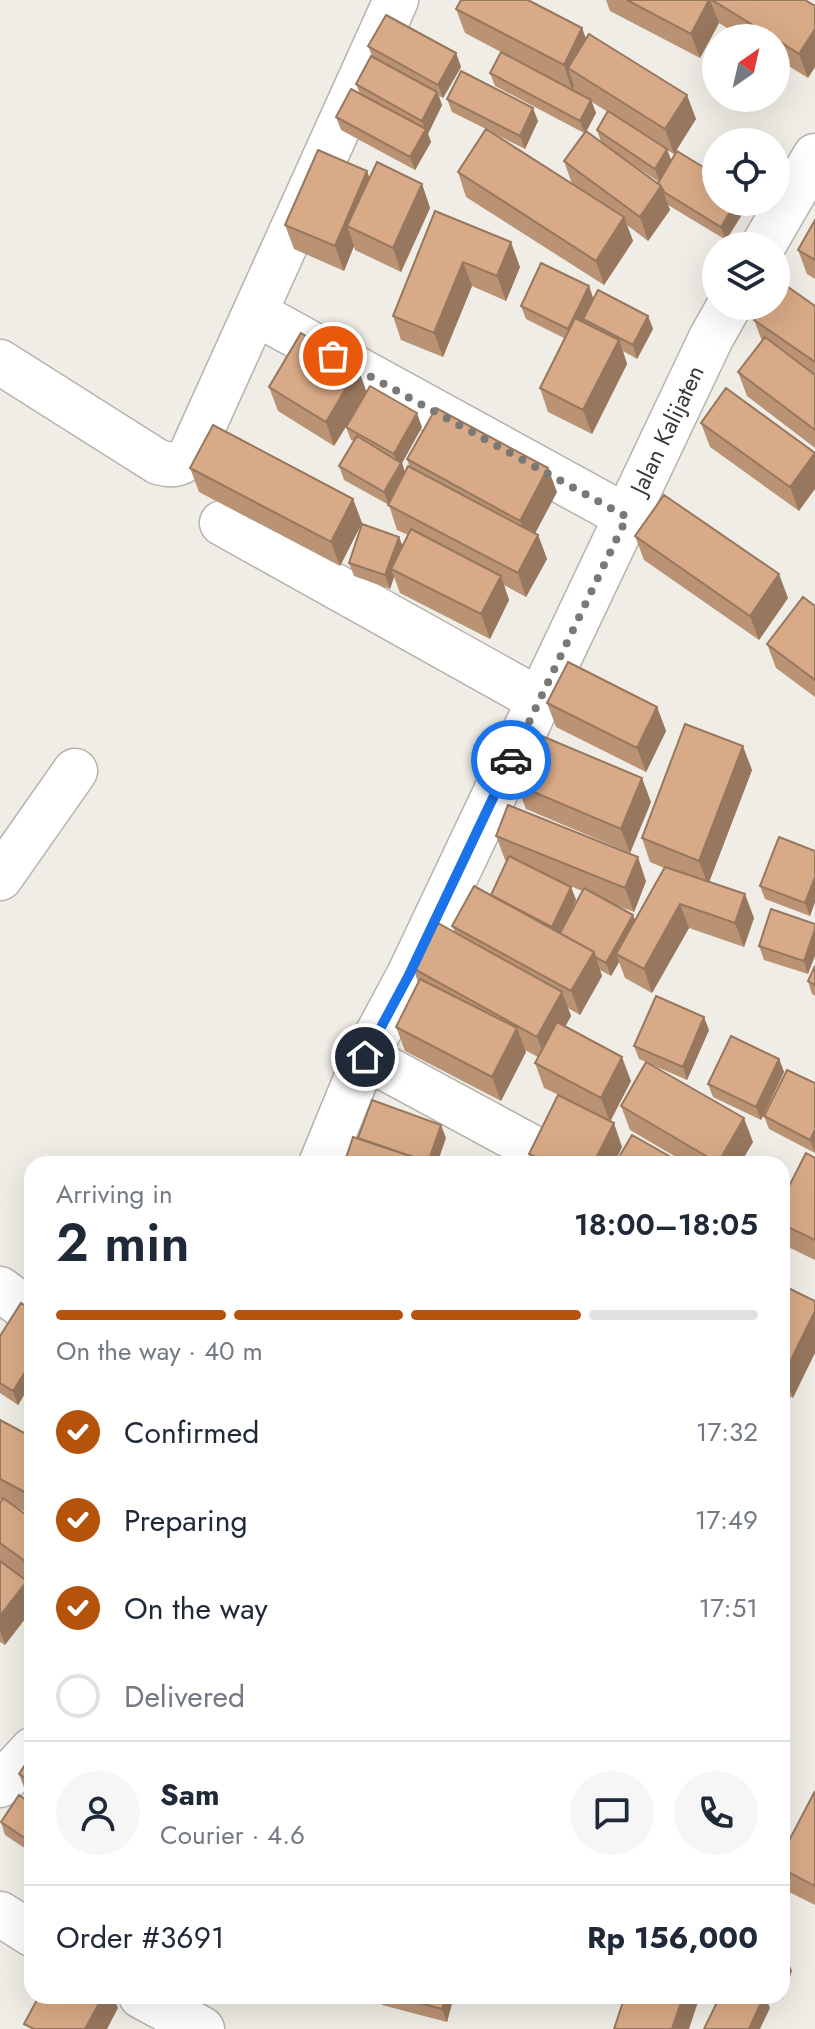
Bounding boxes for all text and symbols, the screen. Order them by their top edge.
north arrow [702,24,790,112]
map controls [702,24,790,320]
button: locate [702,128,790,216]
button: layers [702,232,790,320]
pin [299,322,367,390]
icon: bag [311,334,355,378]
street label: Jalan Kalijaten [620,359,713,503]
courier [471,720,551,800]
icon: car [489,738,533,782]
pin [331,1023,399,1091]
icon: home [343,1035,387,1079]
text: Arriving in [56,1175,173,1213]
text: 18:00–18:05 [574,1203,758,1246]
text: 2 min [56,1205,189,1281]
text: On the way · 40 m [56,1332,263,1370]
icon: check [56,1410,100,1454]
text: Confirmed [124,1411,259,1454]
text: 17:32 [696,1413,758,1451]
icon: check [56,1498,100,1542]
text: Preparing [124,1499,248,1542]
text: 17:49 [695,1501,758,1539]
icon: check [56,1586,100,1630]
text: On the way [124,1587,268,1630]
text: 17:51 [698,1589,758,1627]
text: Delivered [124,1675,245,1718]
button: person [56,1771,140,1855]
button: chat [570,1771,654,1855]
button: phone [674,1771,758,1855]
text: Sam [160,1773,220,1816]
text: Courier · 4.6 [160,1816,305,1854]
text: Order #3691 [56,1916,224,1959]
text: Rp 156,000 [587,1916,758,1959]

